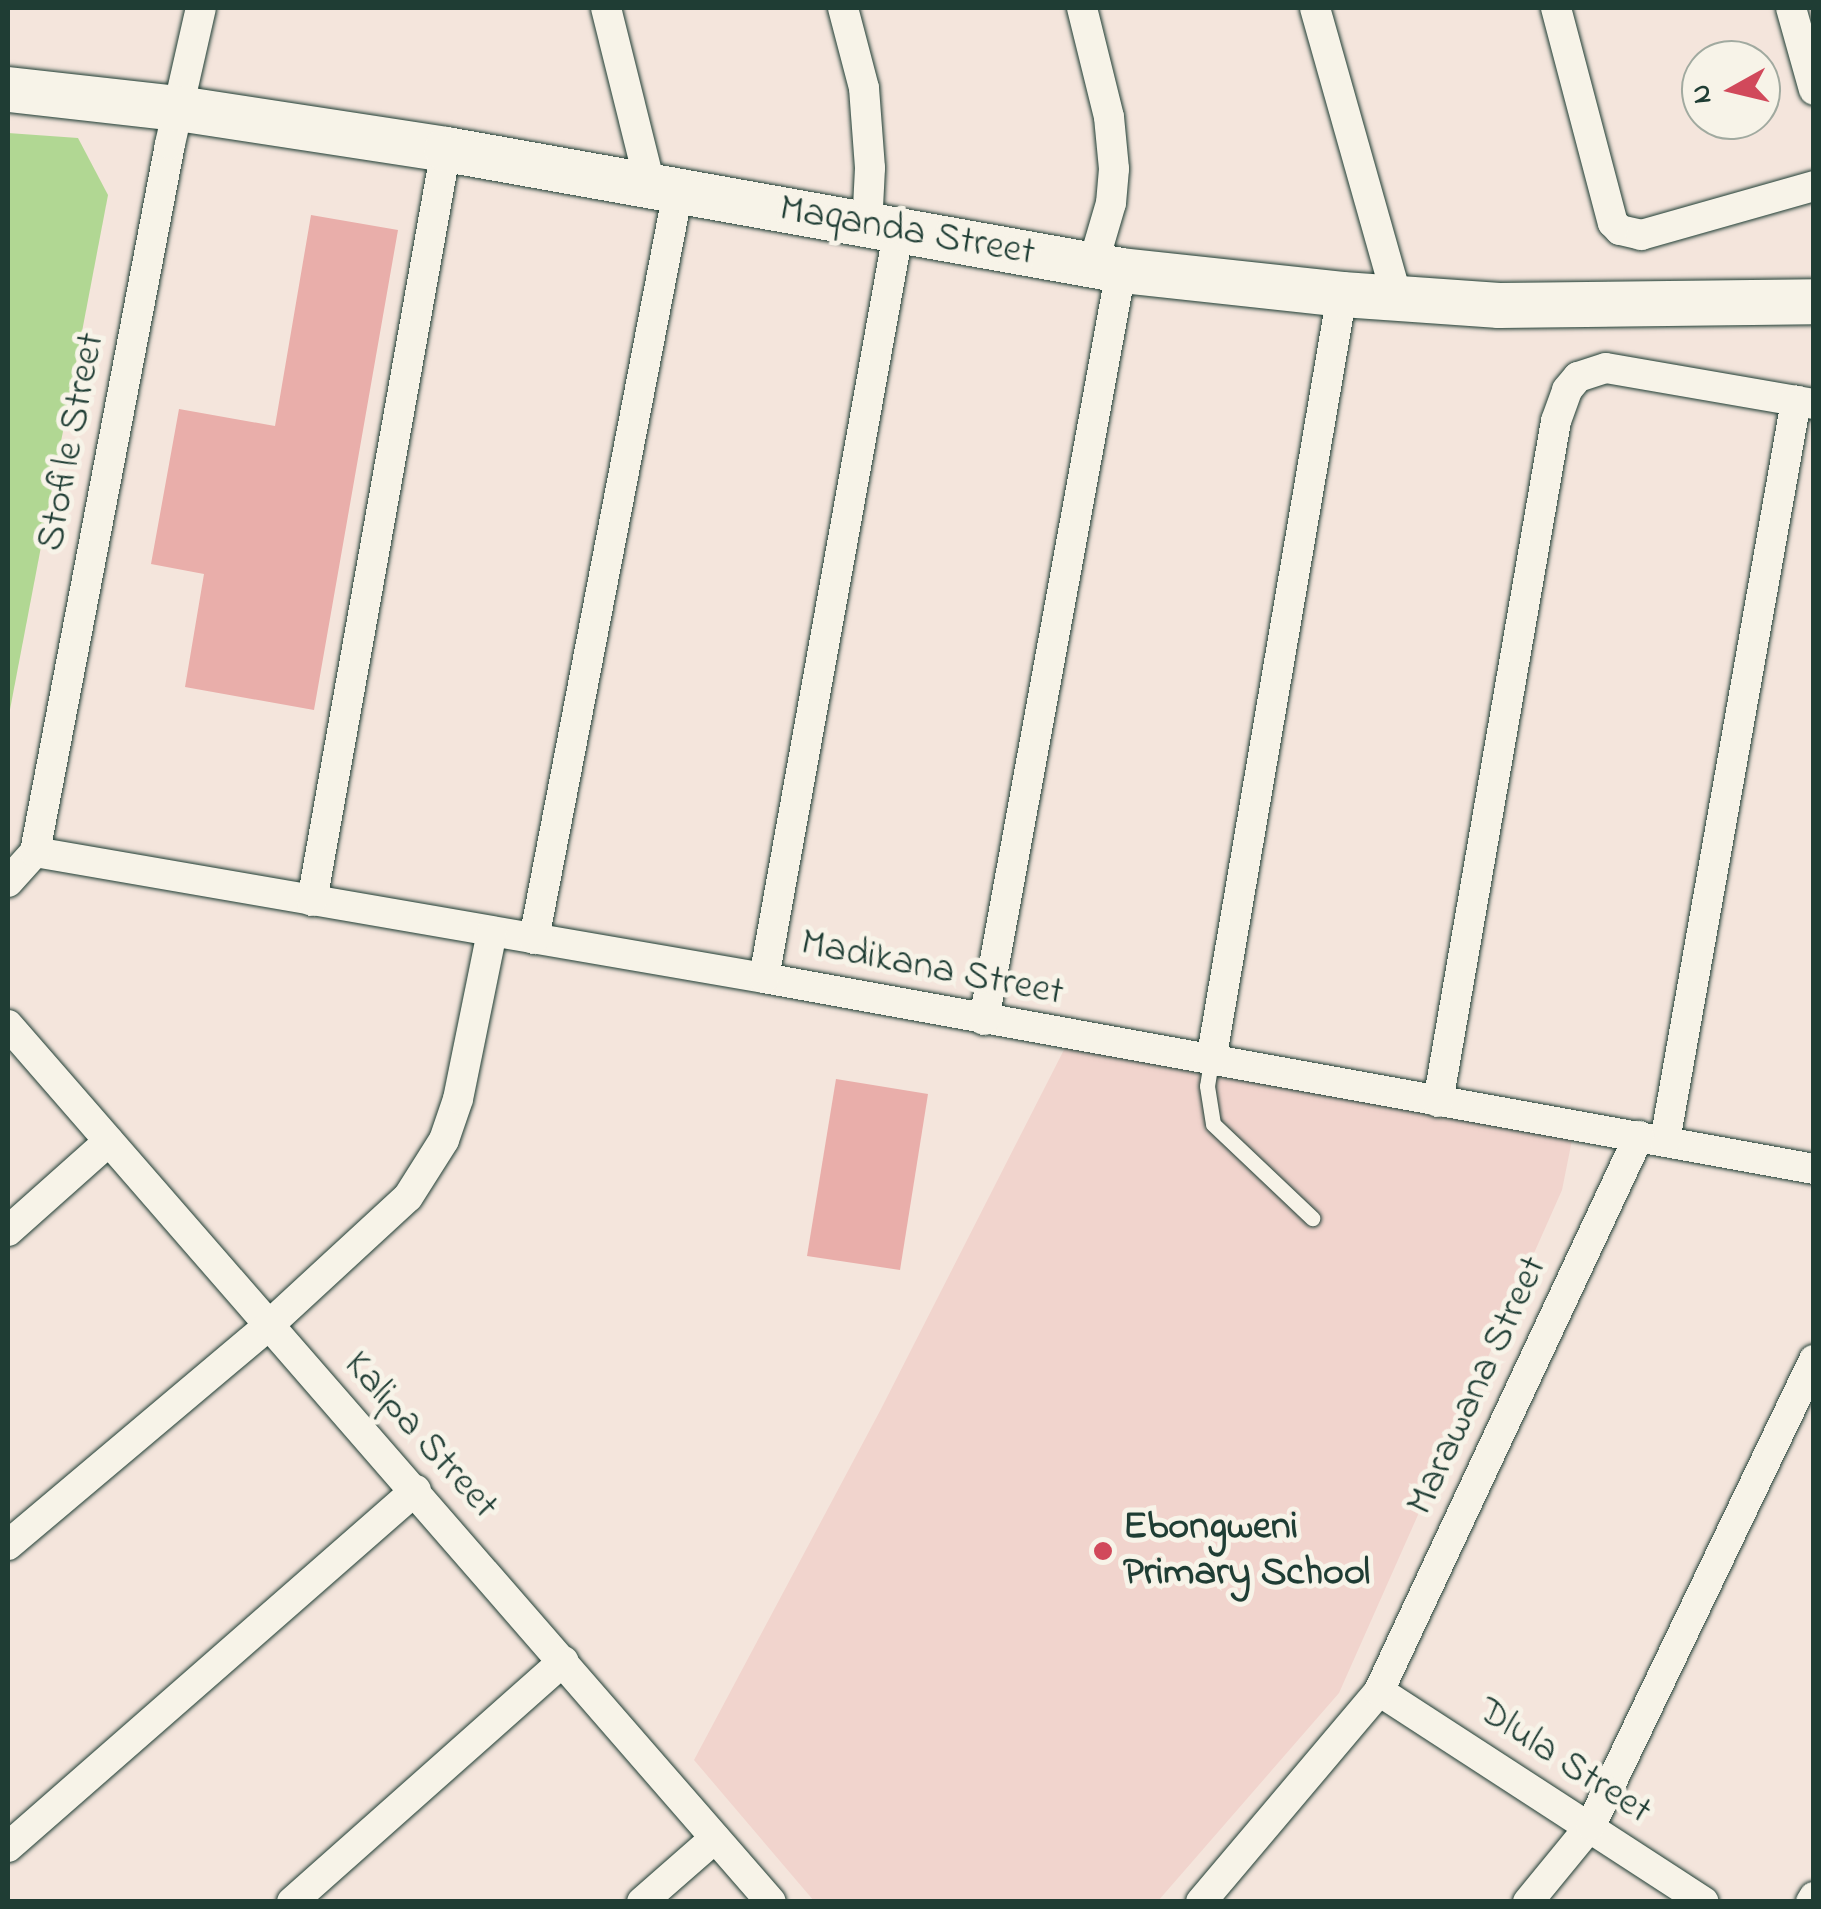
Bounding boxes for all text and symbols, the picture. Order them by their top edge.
north arrow [1681,40,1781,140]
text: N [1681,82,1724,106]
street label: Maqanda Street [775,186,1039,278]
street label: Stofile Street [27,329,117,555]
street label: Madikana Street [796,920,1068,1018]
street label: Marawana Street [1397,1249,1559,1523]
street label: Kalipa Street [332,1342,508,1530]
place label: Ebongweni Primary School [1123,1504,1370,1598]
marker: Ebongweni Primary School [1092,1540,1114,1562]
street label: Dlula Street [1468,1688,1660,1836]

